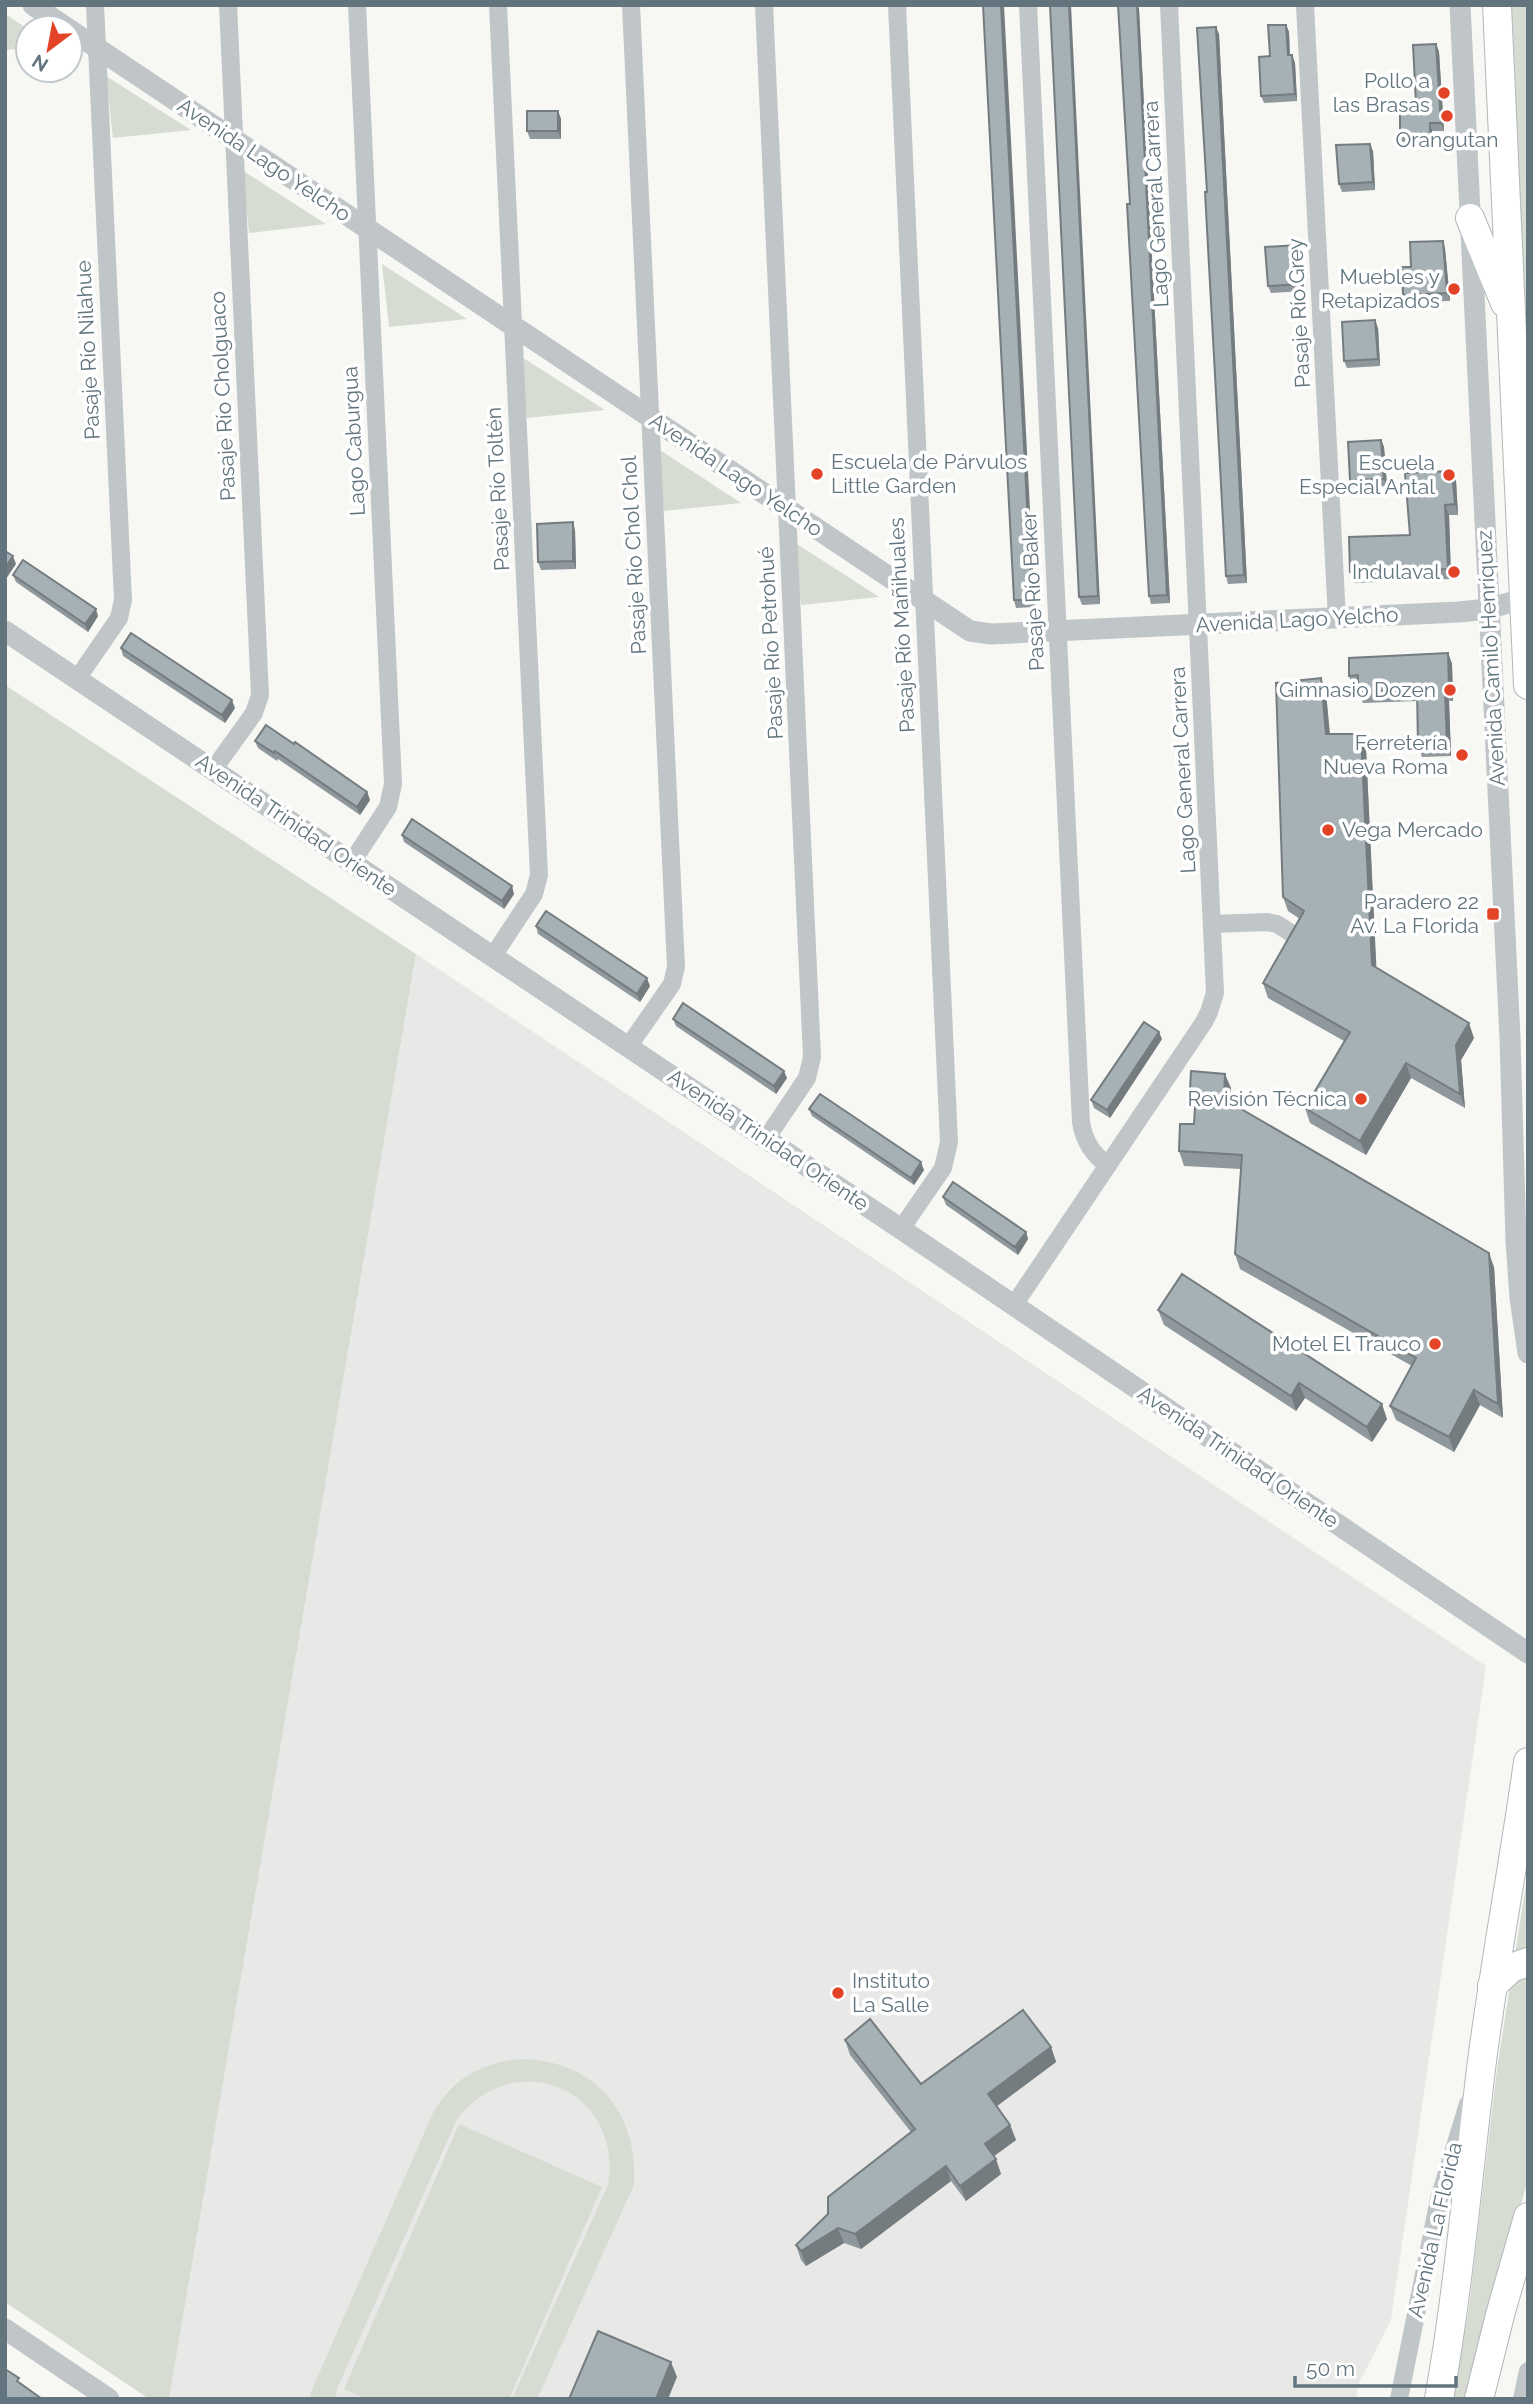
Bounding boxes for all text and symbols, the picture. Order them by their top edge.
north arrow [14,14,84,84]
text: N [28,50,52,77]
place label: Pollo a las Brasas [1333,68,1430,117]
marker: Pollo a las Brasas [1436,85,1452,101]
street label: Avenida Lago Yelcho [173,92,355,227]
street label: Lago General Carrera [1138,100,1173,308]
marker: Orangutan [1439,108,1455,124]
place label: Orangutan [1396,127,1498,152]
street label: Pasaje Río Grey [1282,238,1315,389]
street label: Pasaje Río Nilahue [70,260,105,440]
place label: Muebles y Retapizados [1321,264,1440,313]
marker: Muebles y Retapizados [1446,281,1462,297]
street label: Pasaje Río Cholguaco [205,290,240,502]
street label: Lago Caburgua [337,366,370,516]
street label: Pasaje Río Toltén [481,407,514,572]
street label: Avenida Lago Yelcho [645,407,827,542]
place label: Escuela de Párvulos Little Garden [831,449,1027,498]
place label: Escuela Especial Antal [1299,450,1435,499]
street label: Pasaje Río Chol Chol [616,455,651,655]
marker: Escuela de Párvulos Little Garden [809,466,825,482]
marker: Escuela Especial Antal [1441,467,1457,483]
street label: Pasaje Río Baker [1016,510,1049,672]
street label: Pasaje Río Mañihuales [883,517,920,733]
street label: Avenida Camilo Henríquez [1471,529,1510,787]
street label: Pasaje Río Petrohué [753,546,788,740]
place label: Indulaval [1352,559,1440,584]
marker: Indulaval [1446,564,1462,580]
street label: Avenida Lago Yelcho [1195,602,1399,637]
street label: Lago General Carrera [1165,666,1200,874]
place label: Gimnasio Dozen [1279,677,1436,702]
marker: Gimnasio Dozen [1442,682,1458,698]
place label: Ferretería Nueva Roma [1323,730,1448,779]
marker: Ferretería Nueva Roma [1454,747,1470,763]
street label: Avenida Trinidad Oriente [191,748,401,901]
place label: Vega Mercado [1342,817,1483,842]
marker: Vega Mercado [1320,822,1336,838]
place label: Paradero 22 Av. La Florida [1350,889,1479,938]
marker: Paradero 22 Av. La Florida [1485,906,1501,922]
street label: Avenida Trinidad Oriente [663,1063,873,1216]
place label: Revisión Técnica [1188,1086,1347,1111]
marker: Revisión Técnica [1353,1091,1369,1107]
place label: Motel El Trauco [1272,1331,1421,1356]
marker: Motel El Trauco [1427,1336,1443,1352]
street label: Avenida Trinidad Oriente [1133,1380,1343,1533]
place label: Instituto La Salle [852,1968,930,2017]
marker: Instituto La Salle [830,1985,846,2001]
street label: Avenida La Florida [1402,2140,1467,2320]
scale bar [1295,2344,1456,2388]
text: 50 m [1306,2356,1355,2381]

